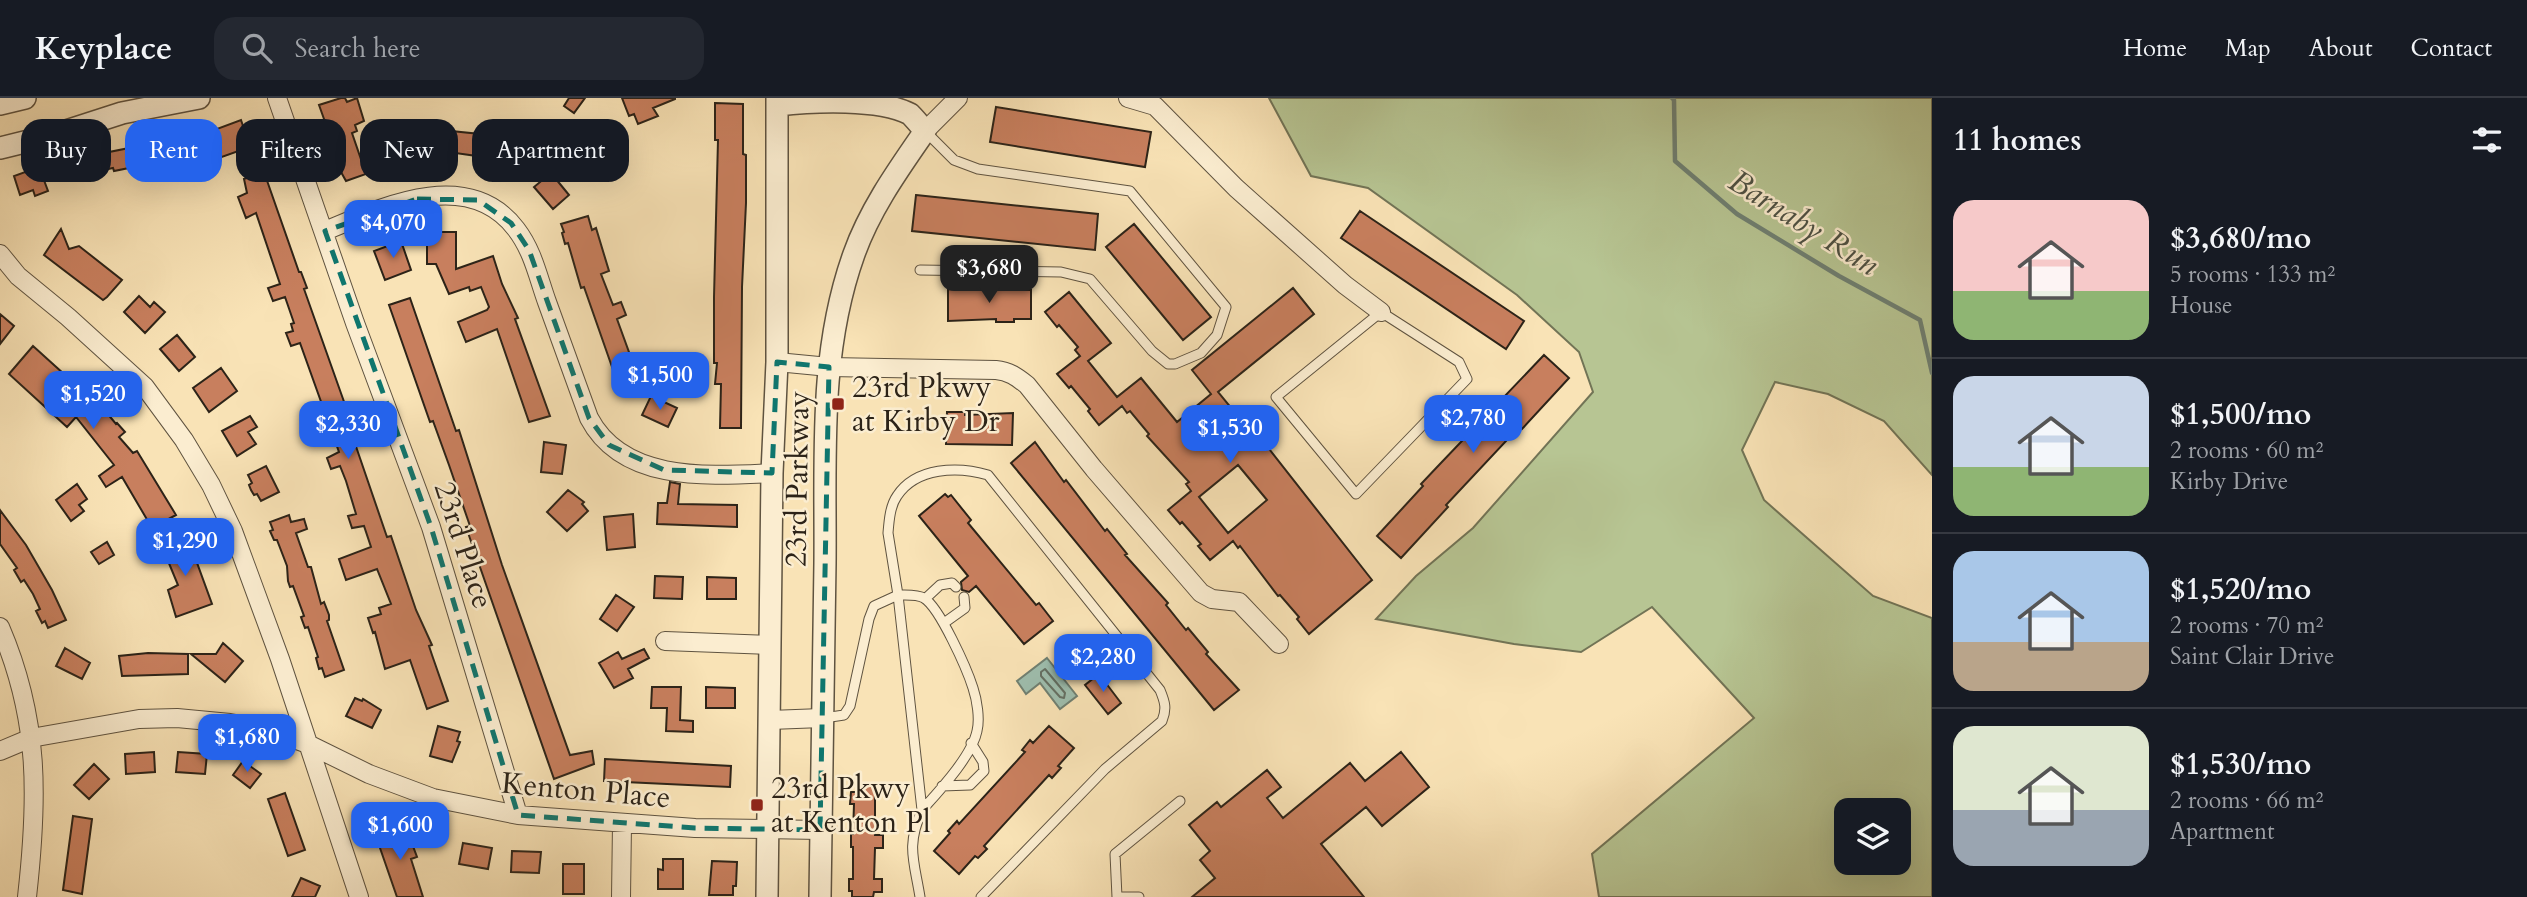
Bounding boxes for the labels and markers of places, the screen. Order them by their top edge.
pin: $4,070 [336,200,450,260]
pin: $3,680 [932,246,1046,305]
pin: $1,500 [603,352,717,412]
place label: 23rd Pkwy at Kirby Dr [852,367,1000,442]
pin: $1,520 [36,372,150,431]
marker: 23rd Pkwy at Kirby Dr [830,396,846,412]
pin: $2,780 [1416,396,1530,455]
pin: $2,330 [291,402,405,461]
pin: $1,530 [1173,406,1287,465]
pin: $1,290 [128,518,242,578]
pin: $2,280 [1046,634,1160,694]
pin: $1,680 [190,714,304,774]
place label: 23rd Pkwy at Kenton Pl [771,768,931,843]
marker: 23rd Pkwy at Kenton Pl [749,797,765,813]
pin: $1,600 [343,802,457,862]

